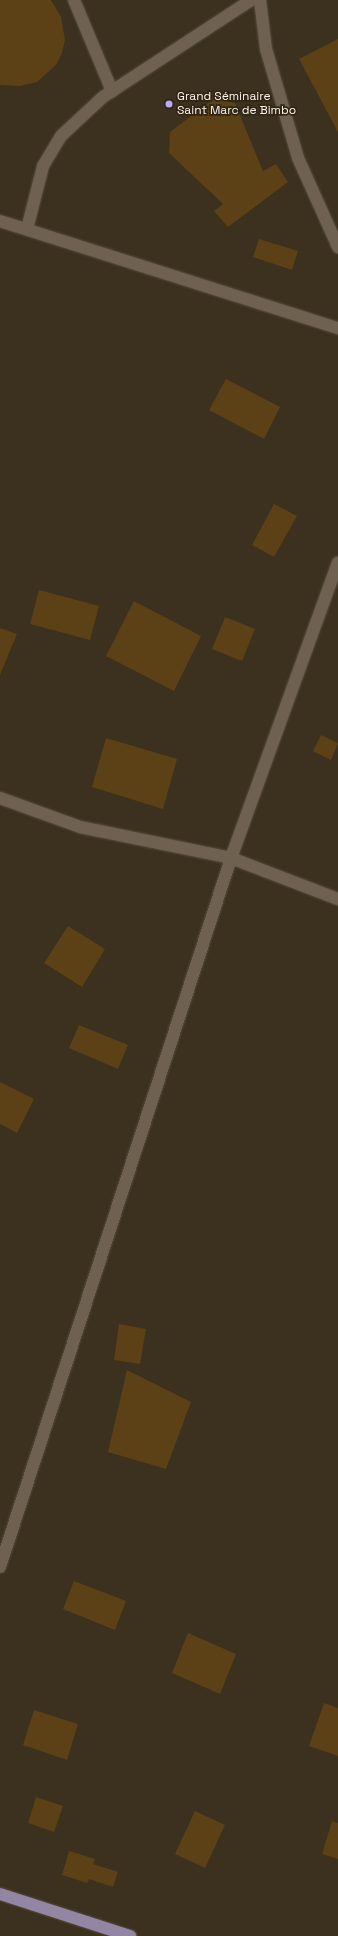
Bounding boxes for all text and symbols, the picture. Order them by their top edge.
place label: Grand Séminaire Saint Marc de Bimbo [177,90,296,118]
marker: Grand Séminaire Saint Marc de Bimbo [164,99,174,109]

